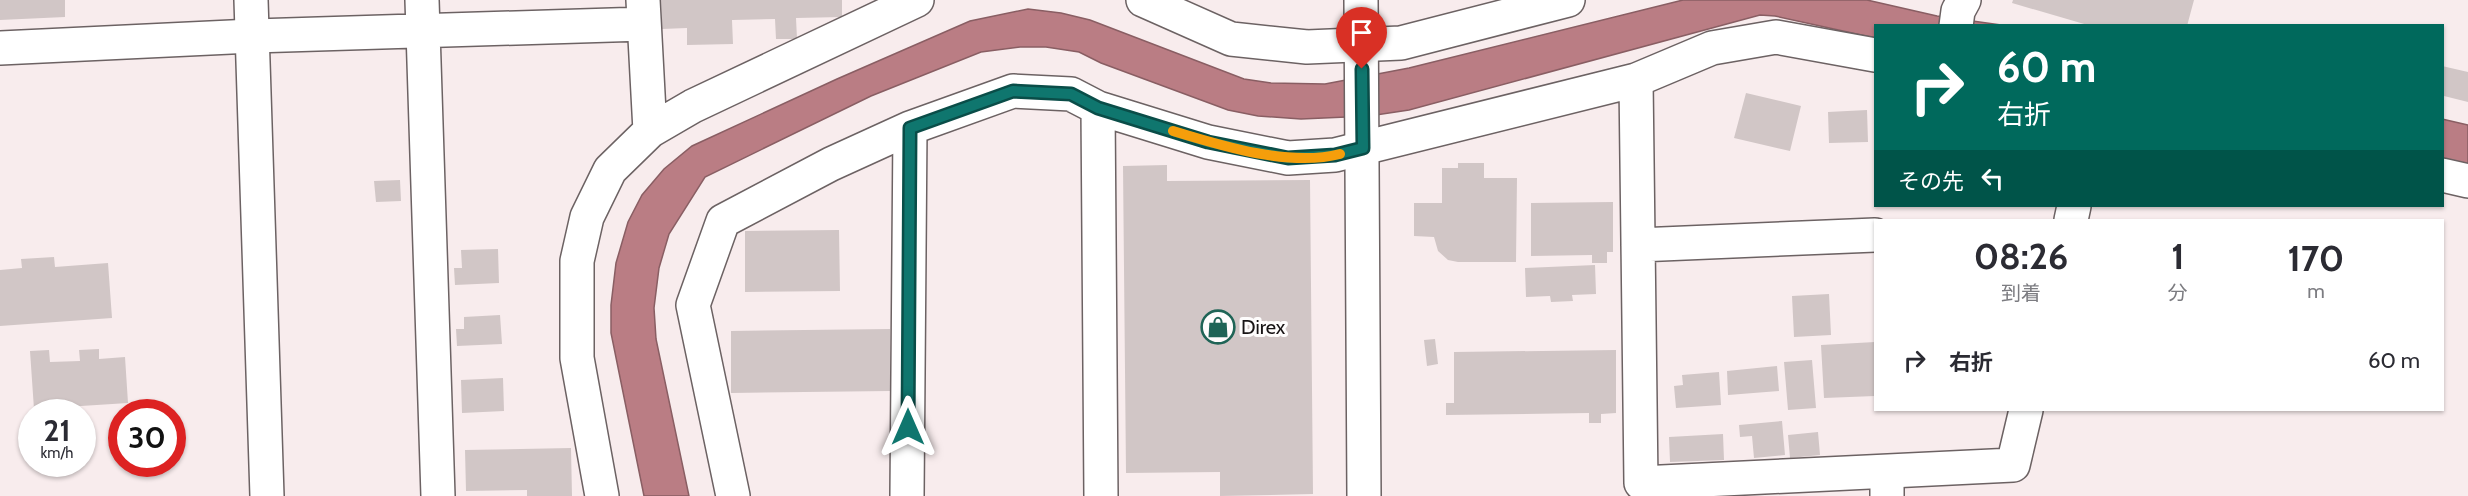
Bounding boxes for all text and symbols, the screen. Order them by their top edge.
pin [1336,7,1387,69]
icon: arrive [1345,16,1378,49]
text: 60 m [1997,41,2096,93]
icon: right [1898,48,1976,126]
text: 右折 [1997,98,2051,131]
icon: left [1976,162,2009,195]
text: その先 [1898,168,1964,195]
text: 08:26 [1974,234,2068,278]
text: 1 [2171,234,2184,278]
text: 170 [2288,236,2344,280]
text: m [2307,279,2325,303]
text: 到着 [2001,281,2041,305]
text: 分 [2168,281,2188,305]
shop icon: Direx [1200,309,1236,345]
place label: Direx [1241,315,1286,339]
icon: right [1898,344,1931,377]
text: 60 m [2368,347,2420,374]
text: 右折 [1949,349,1993,376]
position arrow [876,395,940,459]
speed limit sign: 30 [108,399,186,477]
text: 21 [44,412,70,449]
text: km/h [41,444,73,462]

